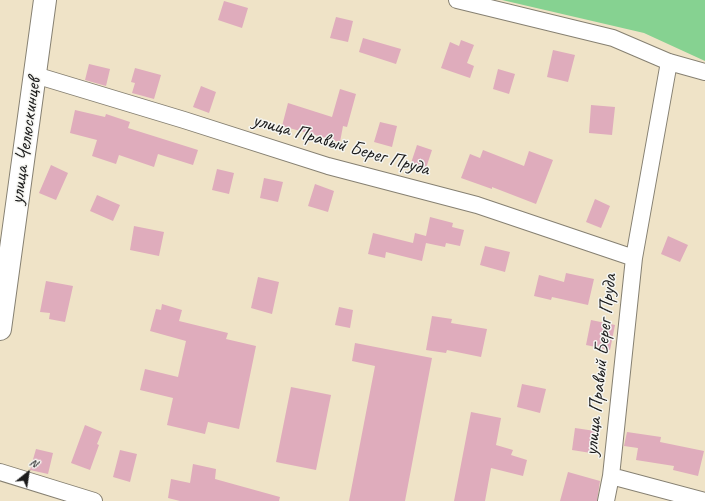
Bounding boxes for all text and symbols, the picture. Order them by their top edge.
street label: улица Челюскинцев [5,76,47,206]
street label: улица Правый Берег Пруда [250,108,432,182]
street label: улица Правый Берег Пруда [580,273,622,457]
north arrow [8,453,48,493]
text: N [28,455,40,470]

